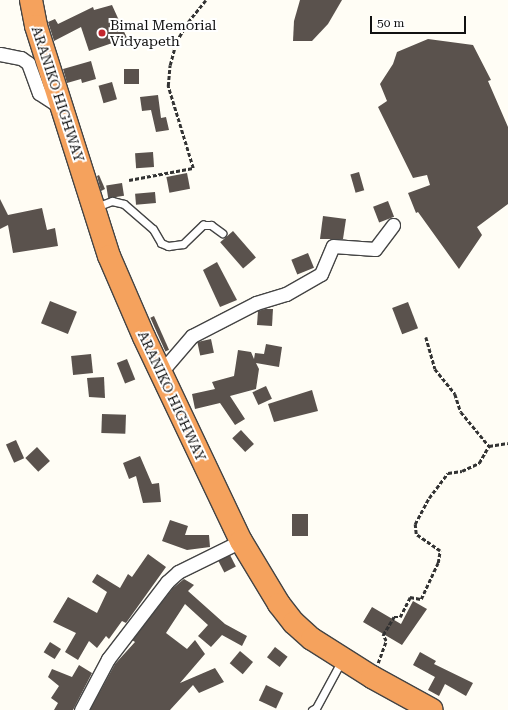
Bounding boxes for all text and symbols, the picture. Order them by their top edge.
scale bar [372,8,468,34]
text: 50 m [377,16,404,30]
place label: Bimal Memorial Vidyapeth [110,17,216,50]
street label: ARANIKO HIGHWAY [28,24,88,164]
marker: Bimal Memorial Vidyapeth [97,28,107,38]
street label: ARANIKO HIGHWAY [134,328,210,464]

